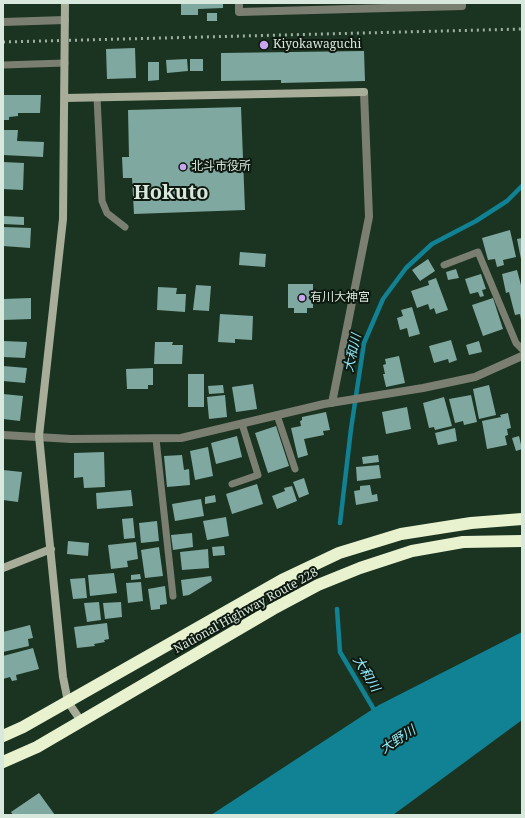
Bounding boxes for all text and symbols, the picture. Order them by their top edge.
place label: Kiyokawaguchi [273,38,361,52]
marker: Kiyokawaguchi [258,39,270,51]
place label: 北斗市役所 [191,160,251,174]
marker: 北斗市役所 [178,162,188,172]
district label: Hokuto [133,181,209,205]
place label: 有川大神宮 [310,291,370,305]
marker: 有川大神宮 [297,293,307,303]
water label: 大和川 [341,332,365,374]
street label: National Highway Route 228 [171,565,321,657]
water label: 大和川 [349,653,383,695]
water label: 大野川 [377,723,419,757]

